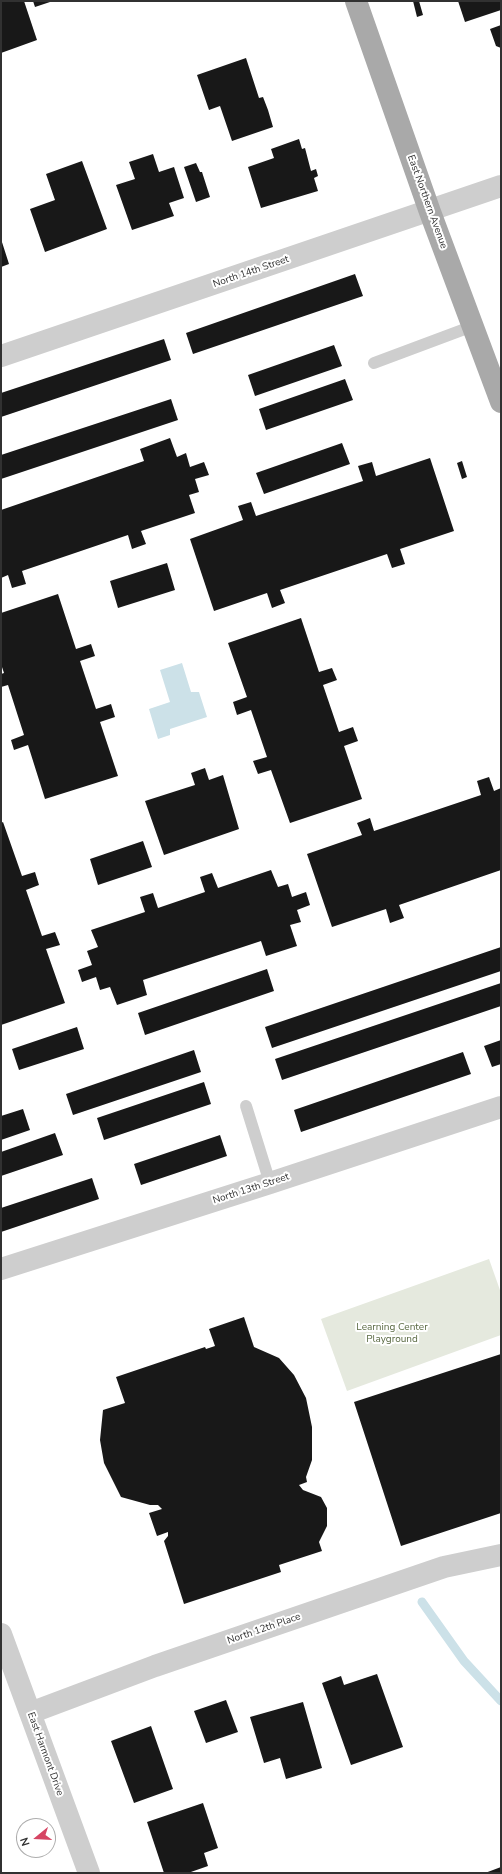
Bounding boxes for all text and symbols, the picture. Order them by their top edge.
street label: East Northern Avenue [404,153,450,251]
street label: North 14th Street [211,253,291,291]
street label: North 13th Street [211,1171,291,1207]
park label: Learning Center Playground [356,1322,428,1346]
street label: North 12th Place [226,1611,302,1647]
street label: East Harmont Drive [24,1711,66,1797]
north arrow [16,1818,56,1858]
text: N [17,1835,33,1848]

